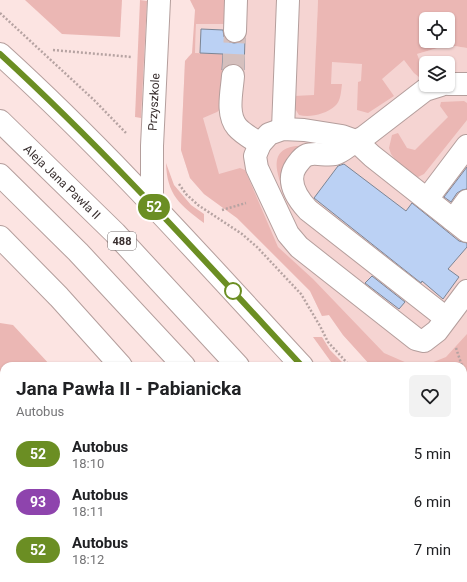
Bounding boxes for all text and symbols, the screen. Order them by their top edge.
map controls [419,12,455,92]
button: locate [419,12,455,48]
button: layers [419,56,455,92]
street label: Przyszkole [146,73,162,131]
street label: Aleja Jana Pawła II [21,142,103,222]
line badge: 52 [136,194,172,220]
text: 52 [146,199,162,215]
road number: 488 [108,232,136,250]
unlabelled marker [224,282,242,300]
button: heart [409,375,451,417]
text: Jana Pawła II - Pabianicka [16,377,241,400]
text: Autobus [16,404,64,419]
text: Autobus [72,438,128,456]
text: 5 min [414,445,451,463]
text: 52 [30,446,46,462]
text: 18:10 [72,456,104,471]
text: Autobus [72,486,128,504]
text: 6 min [414,493,451,511]
text: 93 [30,494,46,510]
text: 18:11 [72,504,104,519]
text: Autobus [72,534,128,552]
text: 7 min [414,541,451,559]
text: 52 [30,542,46,558]
text: 18:12 [72,552,104,567]

